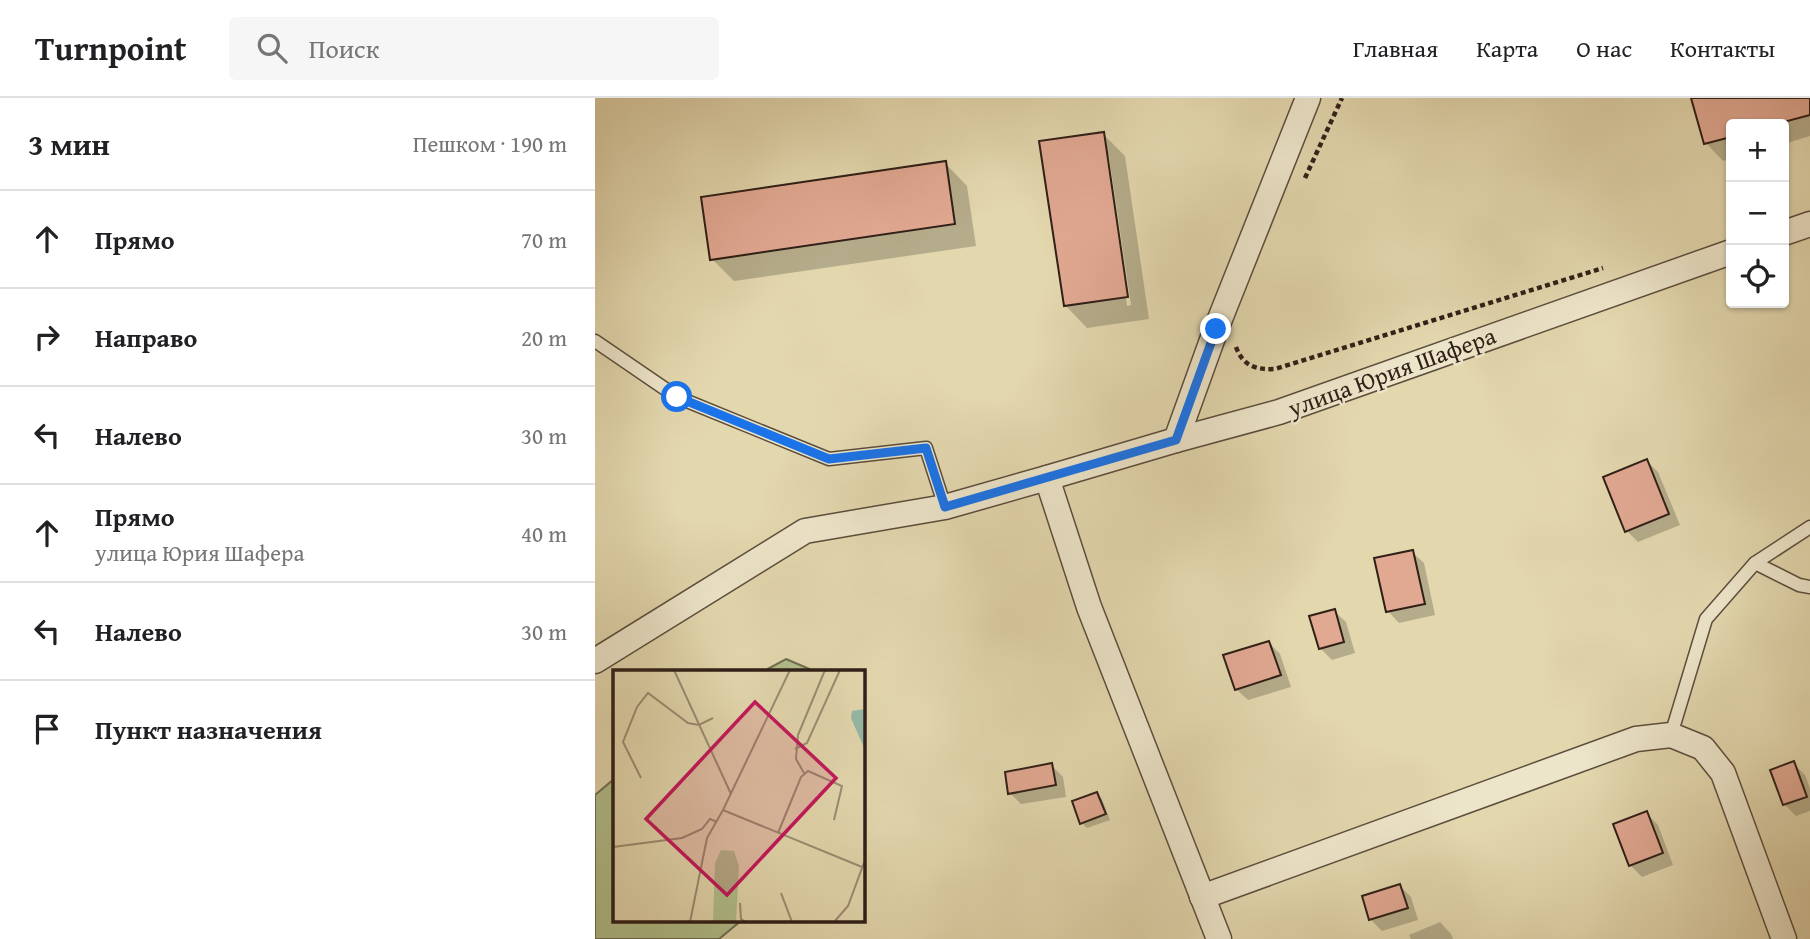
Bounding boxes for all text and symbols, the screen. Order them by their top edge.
search box [229,17,719,80]
text: Turnpoint [35,24,187,72]
icon: search [253,29,291,67]
text: Поиск [309,29,379,68]
text: Главная [1353,31,1438,66]
text: Карта [1476,31,1538,66]
text: О нас [1576,31,1632,66]
text: Контакты [1670,31,1775,66]
map controls [1726,119,1789,308]
button: + [1726,119,1789,182]
text: 3 мин [28,122,110,166]
text: Пешком · 190 m [413,127,567,160]
button: − [1726,182,1789,245]
icon: ahead [28,220,66,258]
text: Прямо [95,220,175,259]
text: 70 m [521,223,567,256]
button: locate [1726,245,1789,308]
route end [1200,313,1231,344]
icon: right [28,318,66,356]
text: Направо [95,318,197,357]
street label: улица Юрия Шафера [1282,318,1501,426]
text: 20 m [521,321,567,354]
route start [661,381,692,412]
icon: left [28,416,66,454]
text: Налево [95,416,182,455]
text: 30 m [521,419,567,452]
text: Прямо [95,497,175,536]
icon: ahead [28,514,66,552]
text: 40 m [521,517,567,550]
text: улица Юрия Шафера [95,536,304,569]
icon: left [28,612,66,650]
text: Налево [95,612,182,651]
text: 30 m [521,615,567,648]
inset map [613,670,865,922]
icon: arrive [28,710,66,748]
text: Пункт назначения [95,710,322,749]

